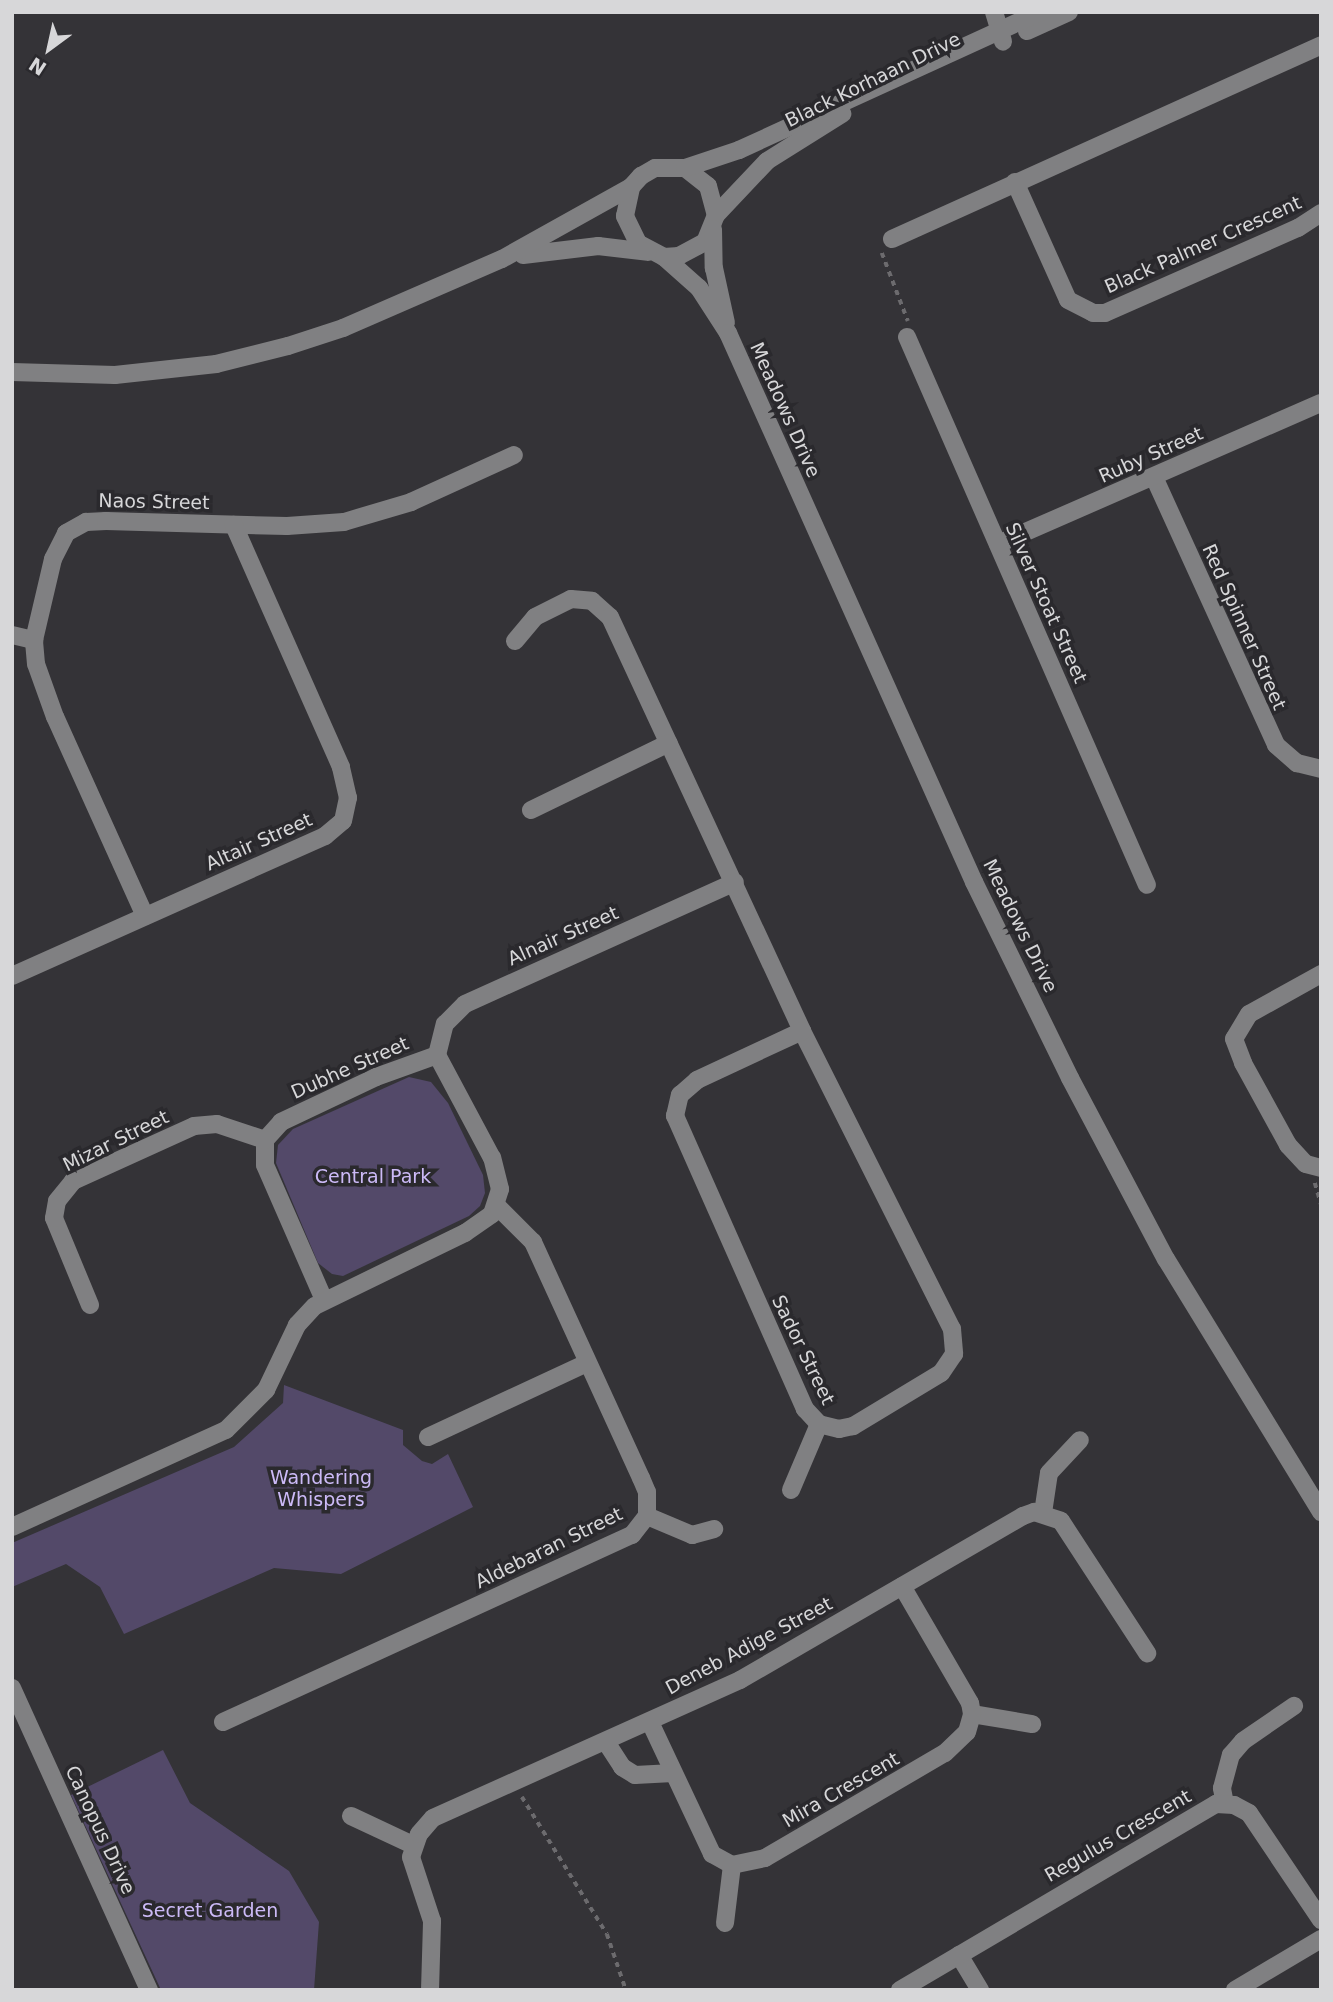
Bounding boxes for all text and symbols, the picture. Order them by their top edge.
north arrow [14,14,84,84]
street label: Black Korhaan Drive [782,28,964,132]
text: N [25,53,50,80]
street label: Black Palmer Crescent [1101,191,1305,299]
street label: Meadows Drive [745,339,825,481]
street label: Ruby Street [1095,422,1207,488]
street label: Naos Street [98,490,210,514]
street label: Silver Stoat Street [1000,519,1092,687]
street label: Red Spinner Street [1197,541,1291,713]
street label: Altair Street [202,808,316,876]
street label: Meadows Drive [978,856,1062,996]
street label: Alnair Street [504,901,622,971]
street label: Dubhe Street [288,1032,412,1104]
street label: Mizar Street [59,1106,173,1176]
park label: Central Park [315,1166,431,1188]
street label: Sador Street [767,1292,839,1408]
park label: Wandering Whispers [270,1467,372,1511]
street label: Aldebaran Street [472,1502,626,1594]
street label: Deneb Adige Street [662,1592,836,1700]
street label: Mira Crescent [779,1747,903,1833]
street label: Canopus Drive [60,1762,140,1898]
street label: Regulus Crescent [1041,1785,1195,1887]
park label: Secret Garden [142,1900,278,1922]

